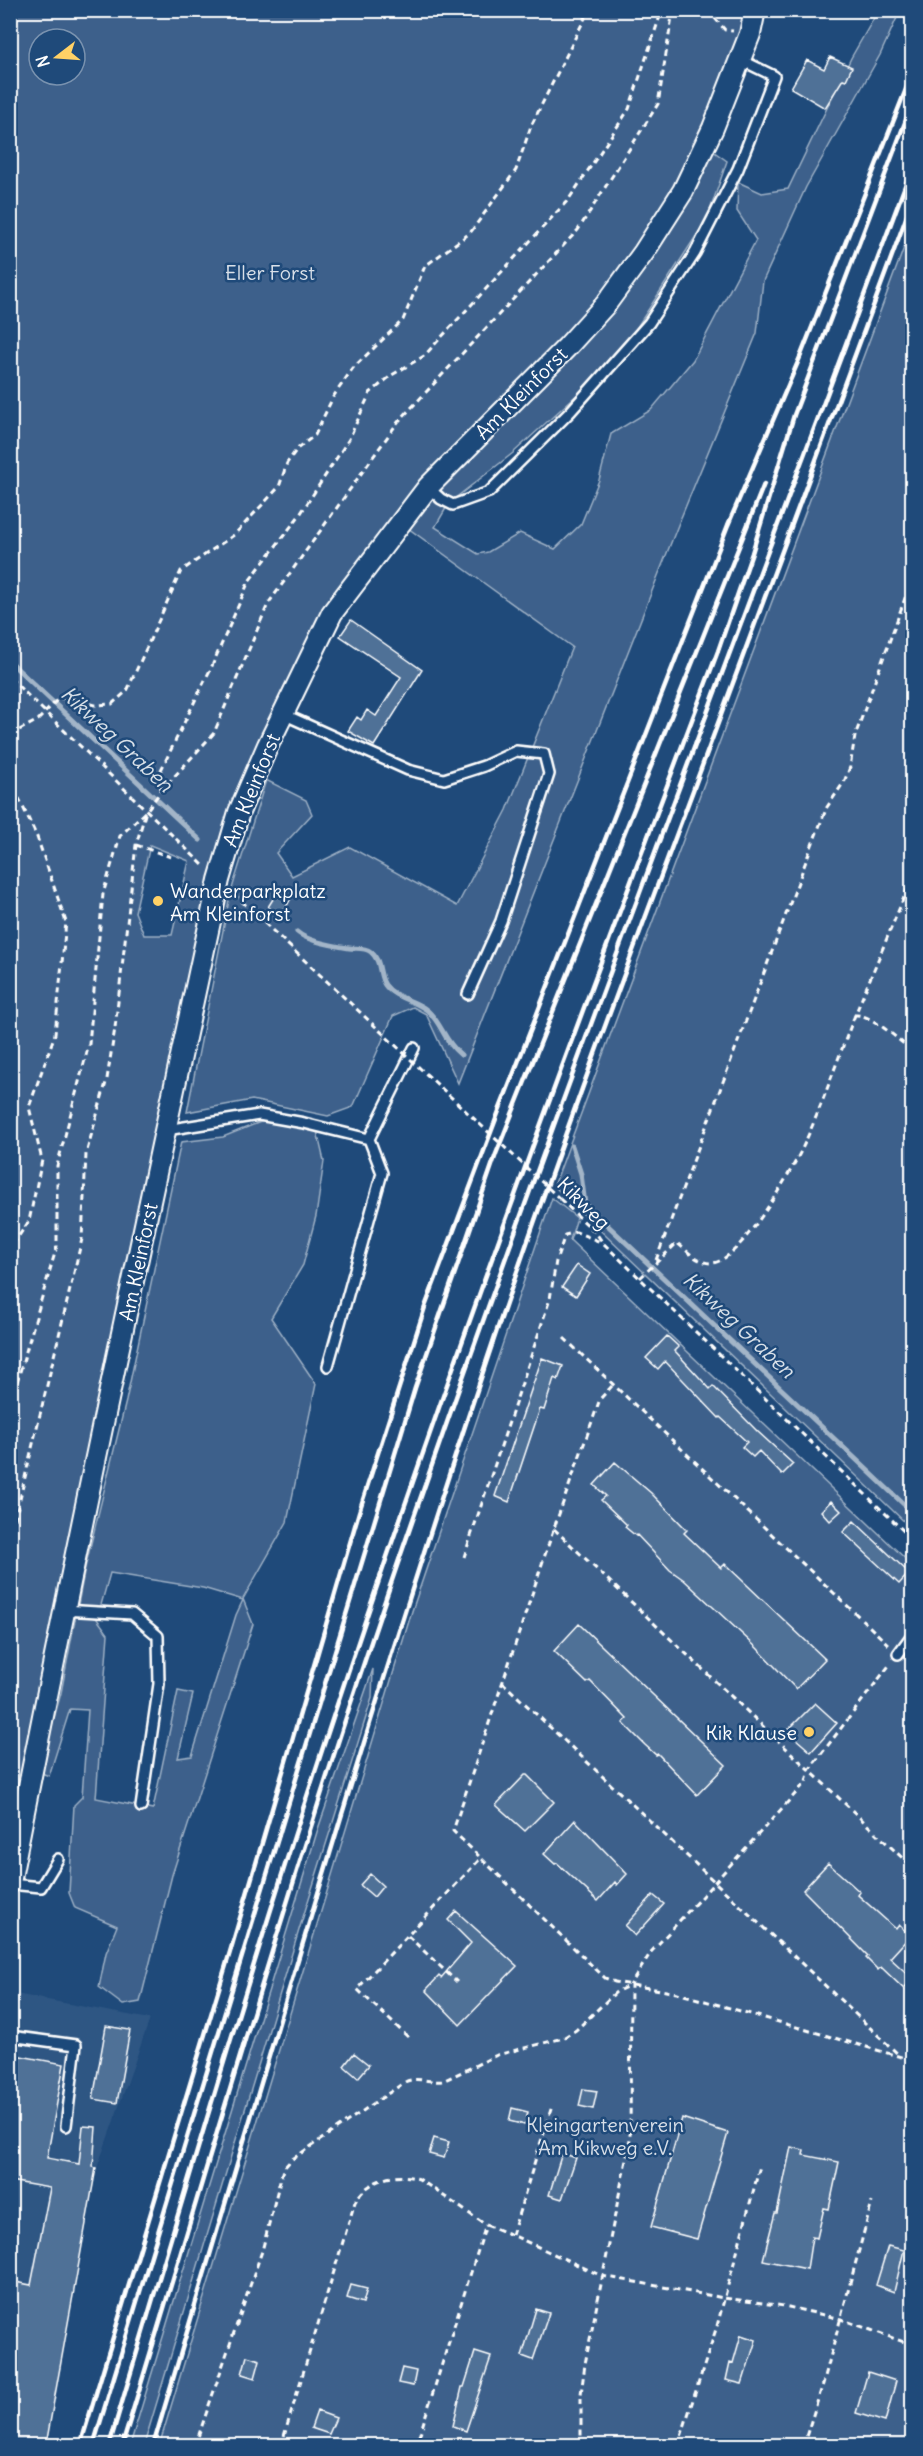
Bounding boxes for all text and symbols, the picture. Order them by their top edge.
north arrow [27,27,87,87]
text: N [31,53,54,70]
park label: Eller Forst [225,260,315,285]
street label: Am Kleinforst [470,341,573,444]
water label: Kikweg Graben [55,680,179,798]
street label: Am Kleinforst [217,729,285,850]
place label: Wanderparkplatz Am Kleinforst [170,878,326,926]
marker: Wanderparkplatz Am Kleinforst [151,894,165,908]
street label: Kikweg [552,1171,616,1235]
street label: Am Kleinforst [113,1200,163,1323]
water label: Kikweg Graben [677,1266,801,1384]
place label: Kik Klause [705,1720,797,1745]
marker: Kik Klause [802,1725,816,1739]
park label: Kleingartenverein Am Kikweg e.V. [526,2112,684,2160]

